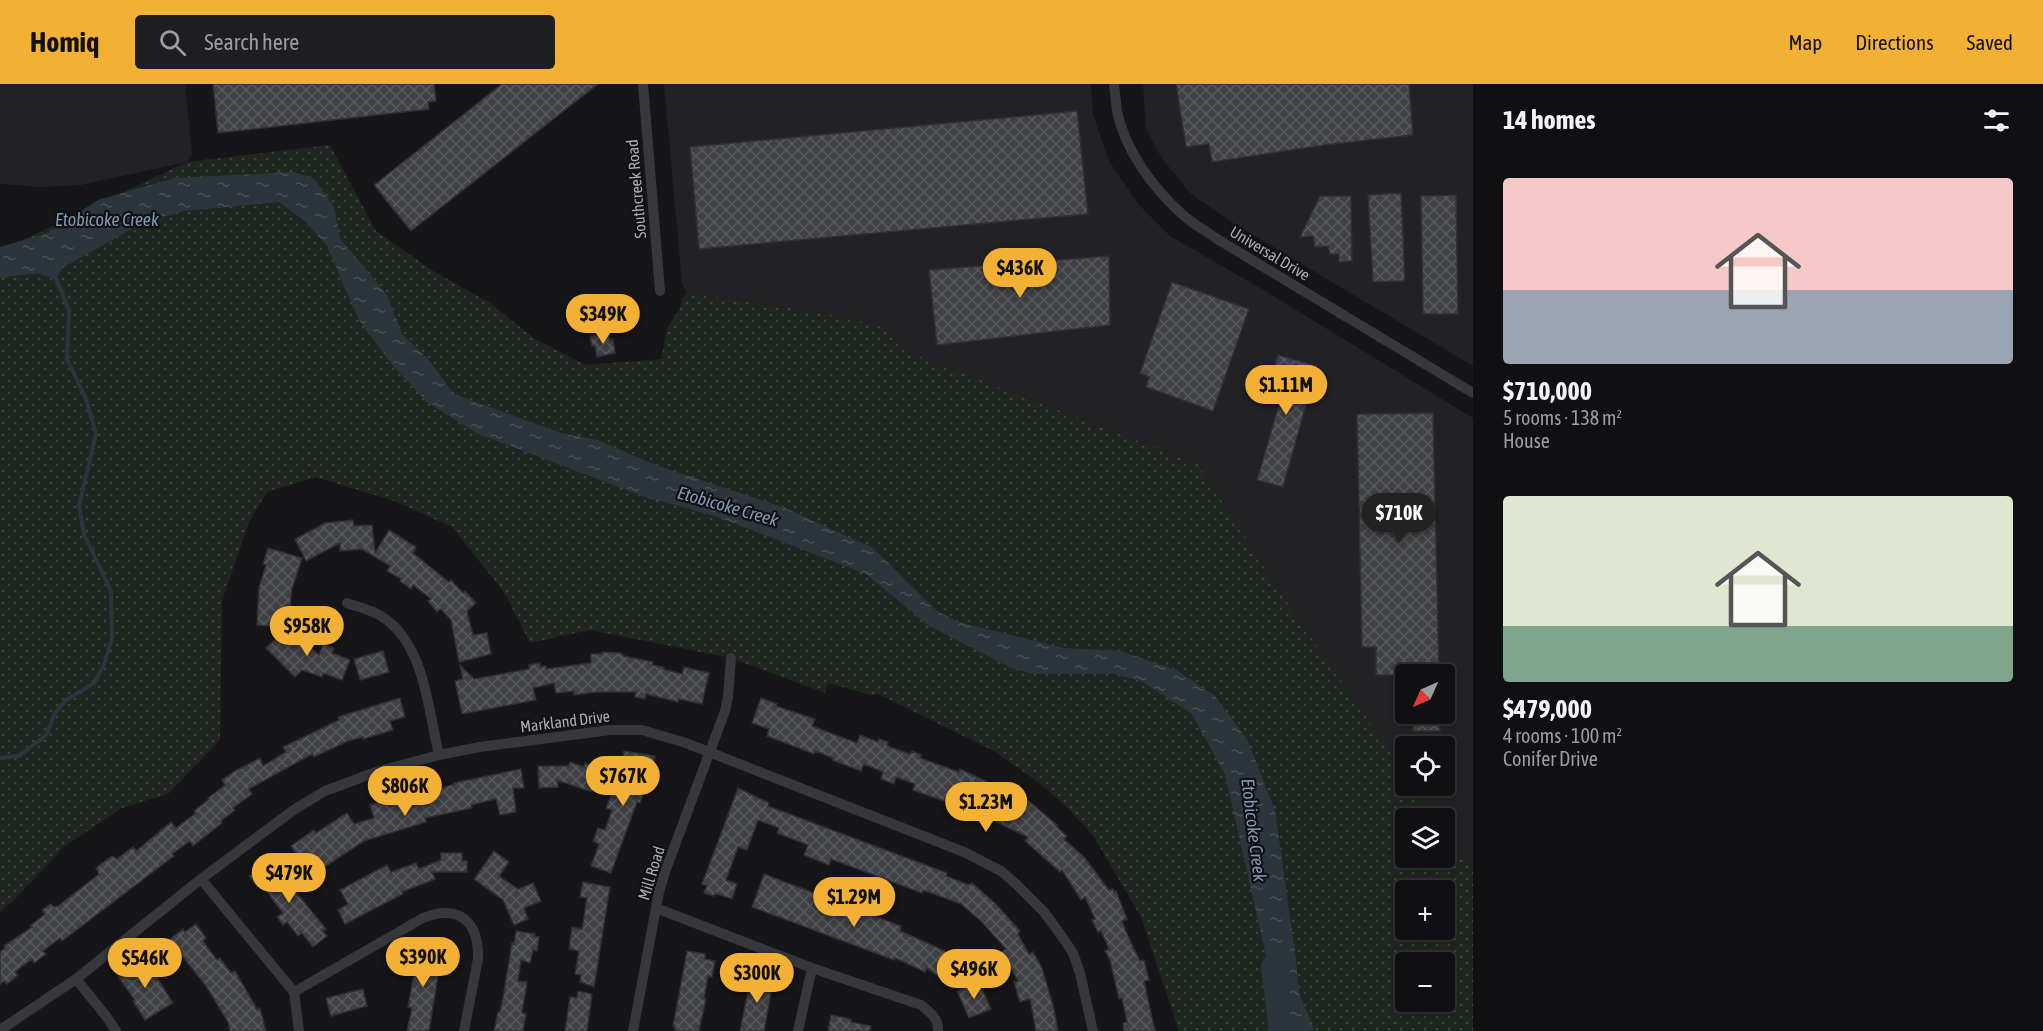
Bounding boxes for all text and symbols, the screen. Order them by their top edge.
search box [135,15,555,69]
text: Homiq [30,26,99,58]
icon: search [156,26,189,59]
text: Search here [204,29,299,55]
text: Map [1788,30,1822,54]
text: Directions [1855,30,1934,54]
text: Saved [1967,30,2013,54]
icon: filters [1980,104,2013,137]
text: 14 homes [1503,105,1596,135]
street label: Southcreek Road [623,139,649,239]
water label: Etobicoke Creek [55,209,160,230]
icon: home [1704,217,1812,325]
street label: Universal Drive [1227,222,1313,284]
pin: $436K [978,248,1062,299]
text: $436K [997,256,1043,279]
pin: $349K [561,294,645,345]
text: $349K [580,302,626,325]
pin: $1.11M [1237,365,1335,416]
text: $1.11M [1259,373,1313,396]
text: $710,000 [1503,376,1592,406]
text: 5 rooms · 138 m² [1503,406,1622,429]
text: House [1503,429,1550,452]
water label: Etobicoke Creek [675,482,782,531]
pin: $710K [1357,493,1441,544]
text: $710K [1376,501,1422,524]
icon: home [1704,535,1812,643]
pin: $958K [265,606,349,657]
text: $958K [284,614,330,637]
north arrow [1395,664,1455,724]
map controls [1395,664,1455,1012]
text: $479,000 [1503,694,1592,724]
street label: Markland Drive [519,707,611,735]
text: 4 rooms · 100 m² [1503,724,1622,747]
button: locate [1395,736,1455,796]
text: Conifer Drive [1503,747,1598,770]
pin: $767K [581,756,665,807]
text: $767K [600,764,646,787]
pin: $806K [363,766,447,817]
text: $806K [382,774,428,797]
water label: Etobicoke Creek [1237,777,1271,884]
pin: $1.23M [937,782,1035,833]
text: $1.23M [959,790,1013,813]
button: layers [1395,808,1455,868]
street label: Mill Road [634,844,668,902]
pin: $479K [247,853,331,904]
text: $479K [266,861,312,884]
pin: $1.29M [805,877,903,928]
button: + [1395,880,1455,940]
text: $1.29M [827,885,881,908]
pin: $390K [381,937,465,988]
pin: $546K [103,938,187,989]
text: $390K [400,945,446,968]
text: $546K [122,946,168,969]
pin: $496K [932,949,1016,1000]
button: − [1395,952,1455,1012]
pin: $300K [715,953,799,1004]
text: $496K [951,957,997,980]
text: $300K [734,961,780,984]

